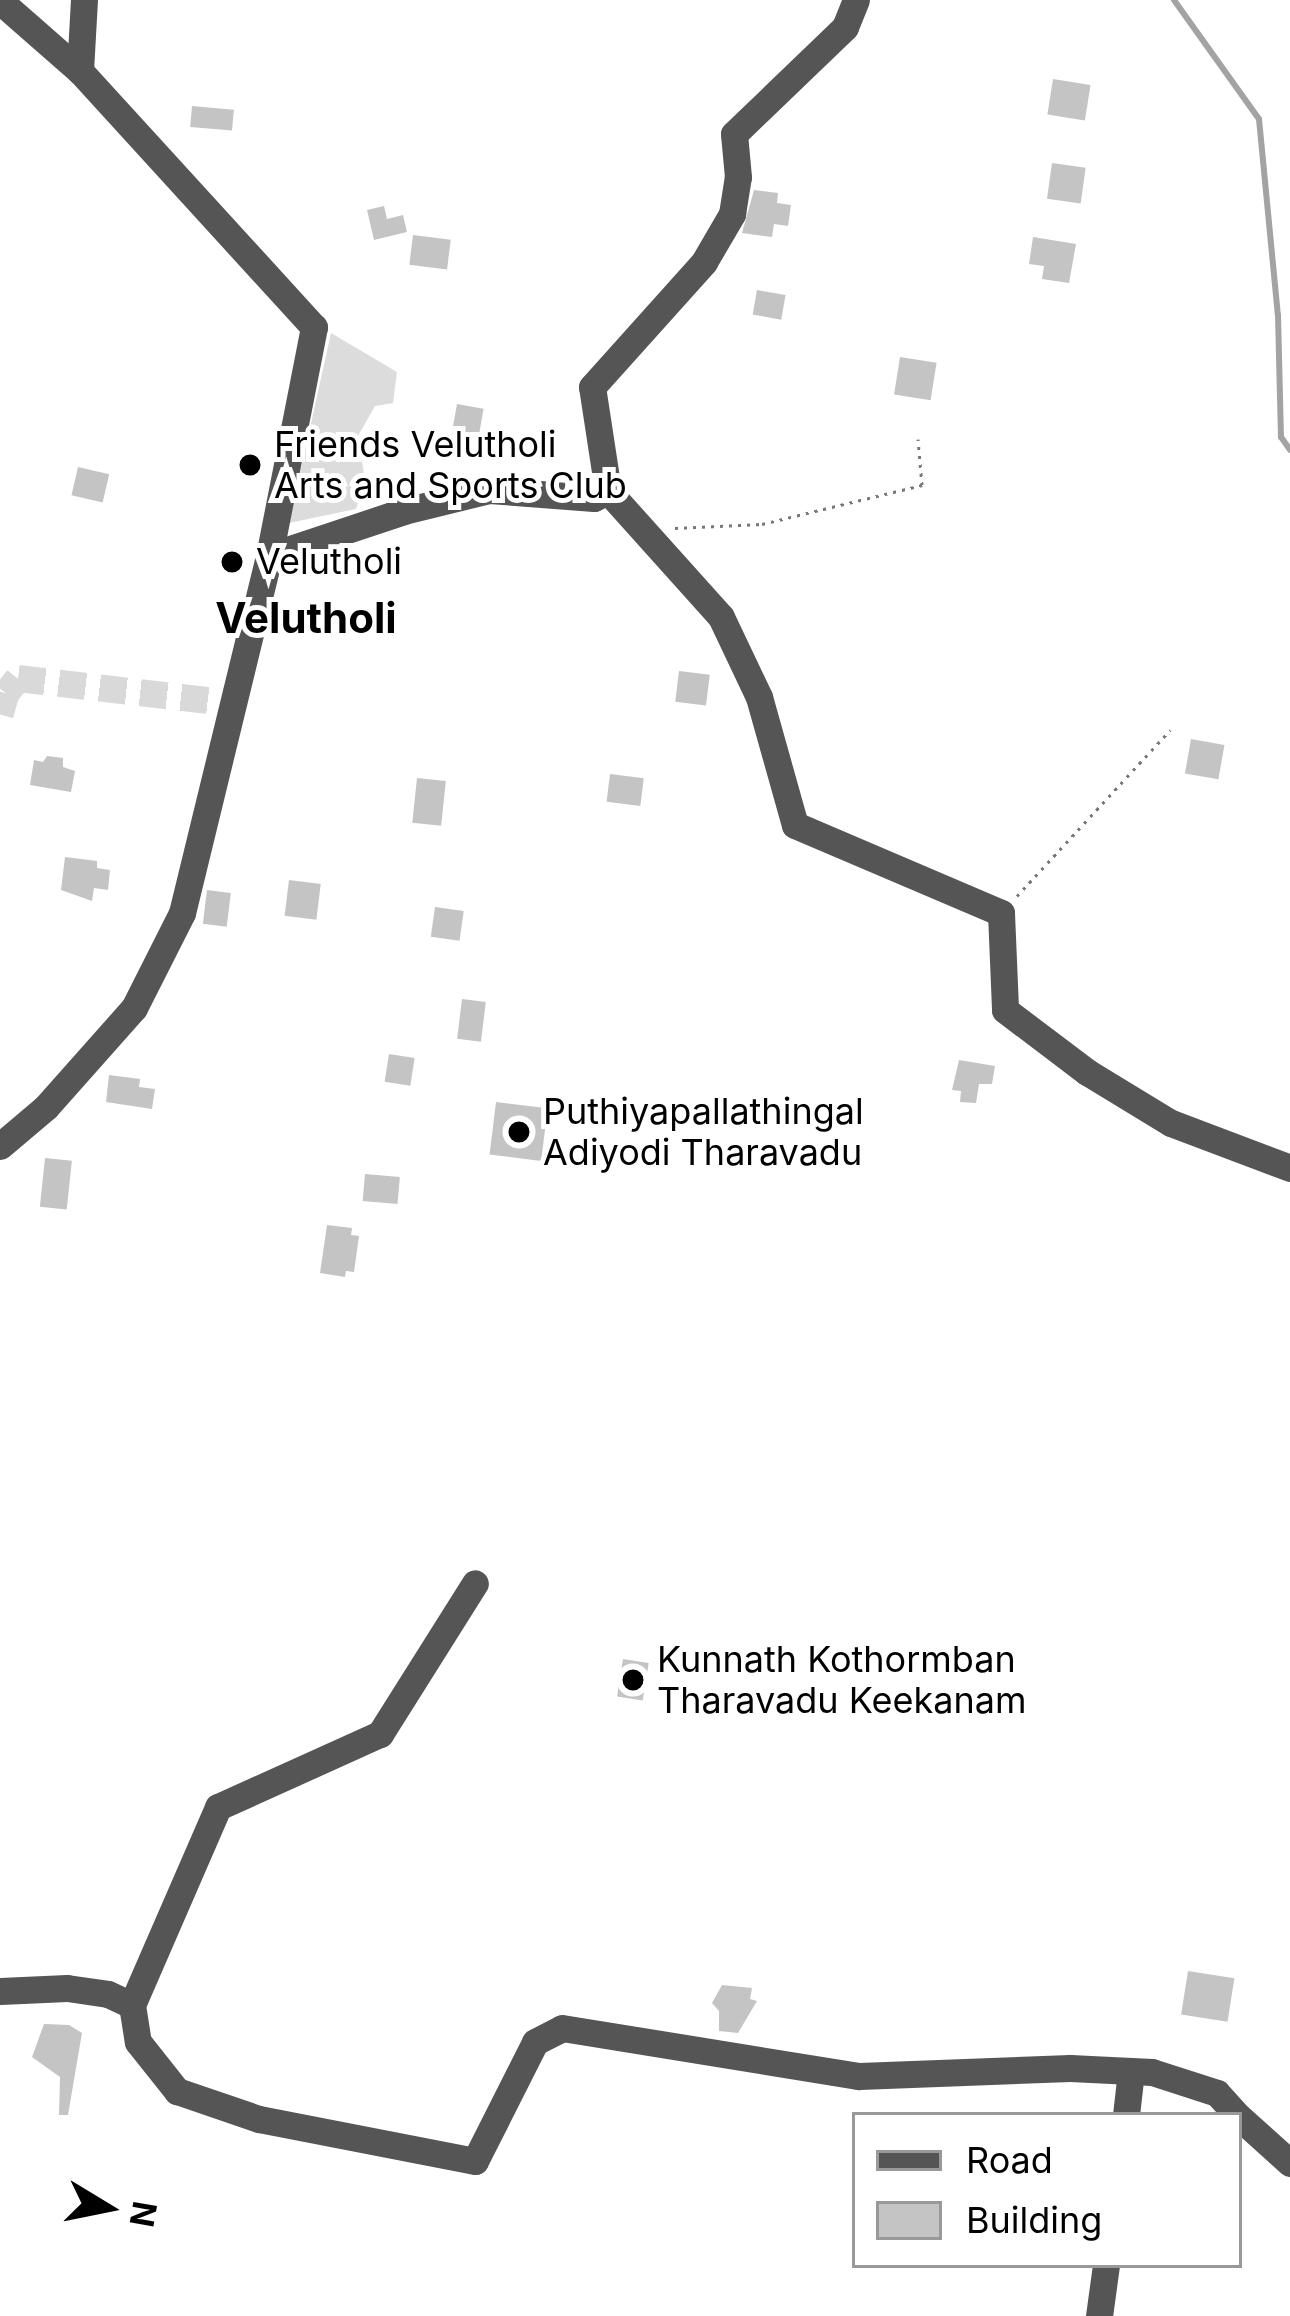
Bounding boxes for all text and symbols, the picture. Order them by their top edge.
place label: Friends Velutholi Arts and Sports Club [274,422,627,507]
marker: Friends Velutholi Arts and Sports Club [237,452,263,478]
place label: Velutholi [256,540,402,584]
marker: Velutholi [219,549,245,575]
district label: Velutholi [215,593,397,643]
place label: Puthiyapallathingal Adiyodi Tharavadu [543,1089,864,1174]
marker: Puthiyapallathingal Adiyodi Tharavadu [506,1119,532,1145]
place label: Kunnath Kothormban Tharavadu Keekanam [657,1637,1026,1722]
marker: Kunnath Kothormban Tharavadu Keekanam [620,1667,646,1693]
legend [852,2112,1242,2268]
text: Road [966,2138,1053,2182]
north arrow [48,2148,168,2268]
text: N [122,2198,165,2230]
text: Building [966,2198,1102,2242]

